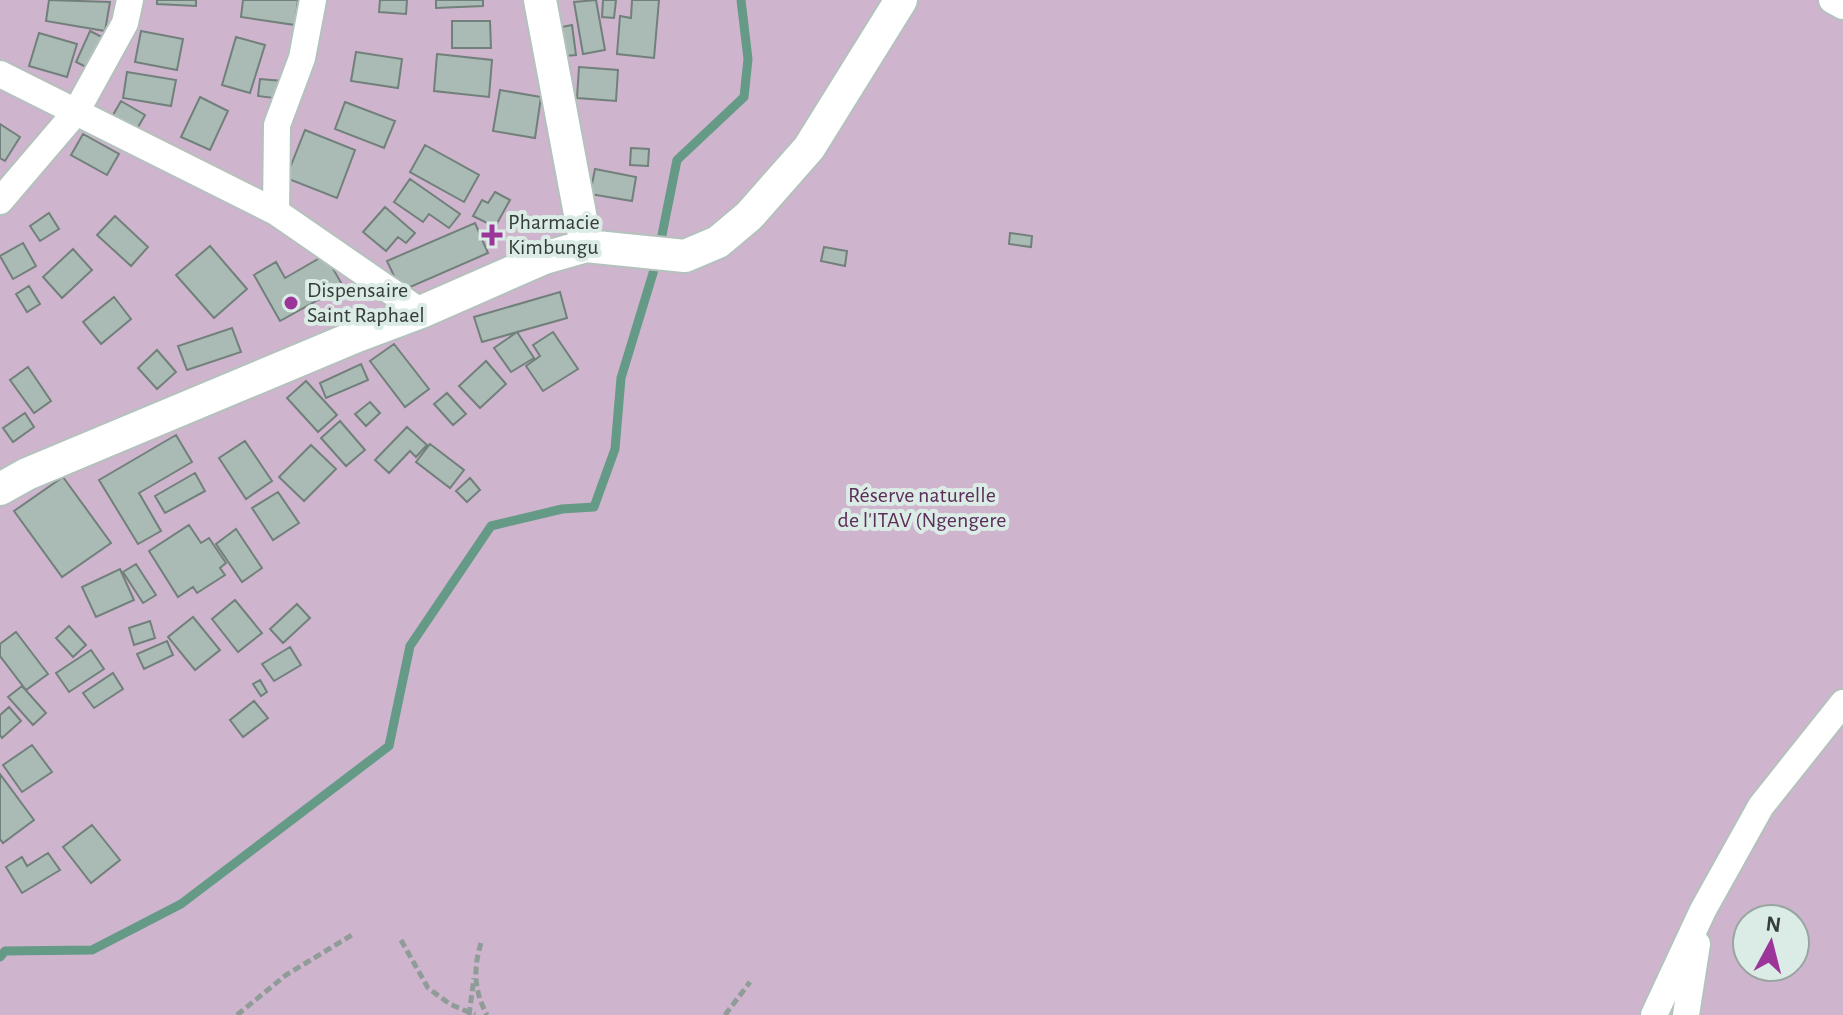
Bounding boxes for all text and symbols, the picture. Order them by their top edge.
place label: Pharmacie Kimbungu [508,211,600,258]
marker: Pharmacie Kimbungu [483,226,501,244]
place label: Dispensaire Saint Raphael [307,279,425,326]
marker: Dispensaire Saint Raphael [282,294,300,312]
park label: Réserve naturelle de l'ITAV (Ngengere [838,484,1006,531]
north arrow [1731,903,1811,983]
text: N [1764,912,1782,936]

